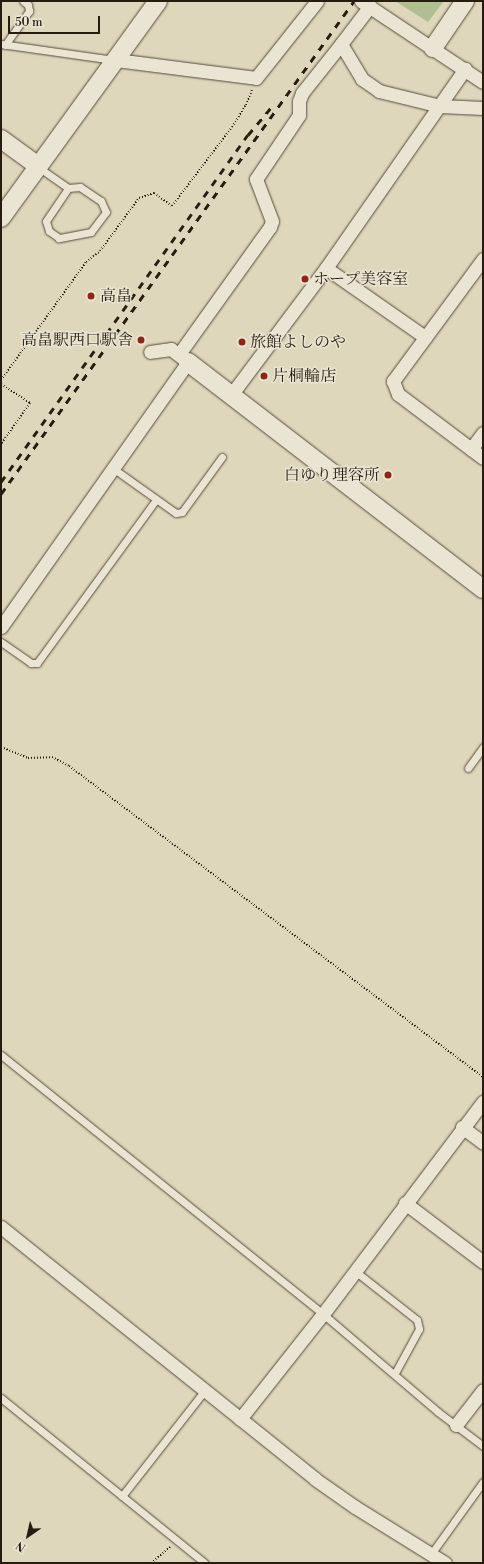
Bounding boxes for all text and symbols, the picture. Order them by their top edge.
scale bar [10,8,102,34]
text: 50 m [15,15,43,30]
place label: ホープ美容室 [313,269,409,289]
marker: ホープ美容室 [300,274,310,284]
place label: 高畠 [100,286,132,306]
marker: 高畠 [85,290,97,302]
place label: 高畠駅西口駅舎 [21,330,133,350]
place label: 旅館よしのや [250,332,346,352]
marker: 高畠駅西口駅舎 [136,335,146,345]
marker: 旅館よしのや [237,337,247,347]
place label: 片桐輪店 [272,366,336,386]
marker: 片桐輪店 [259,371,269,381]
place label: 白ゆり理容所 [284,465,380,485]
marker: 白ゆり理容所 [383,470,393,480]
north arrow [8,1516,48,1556]
text: N [14,1538,29,1554]

